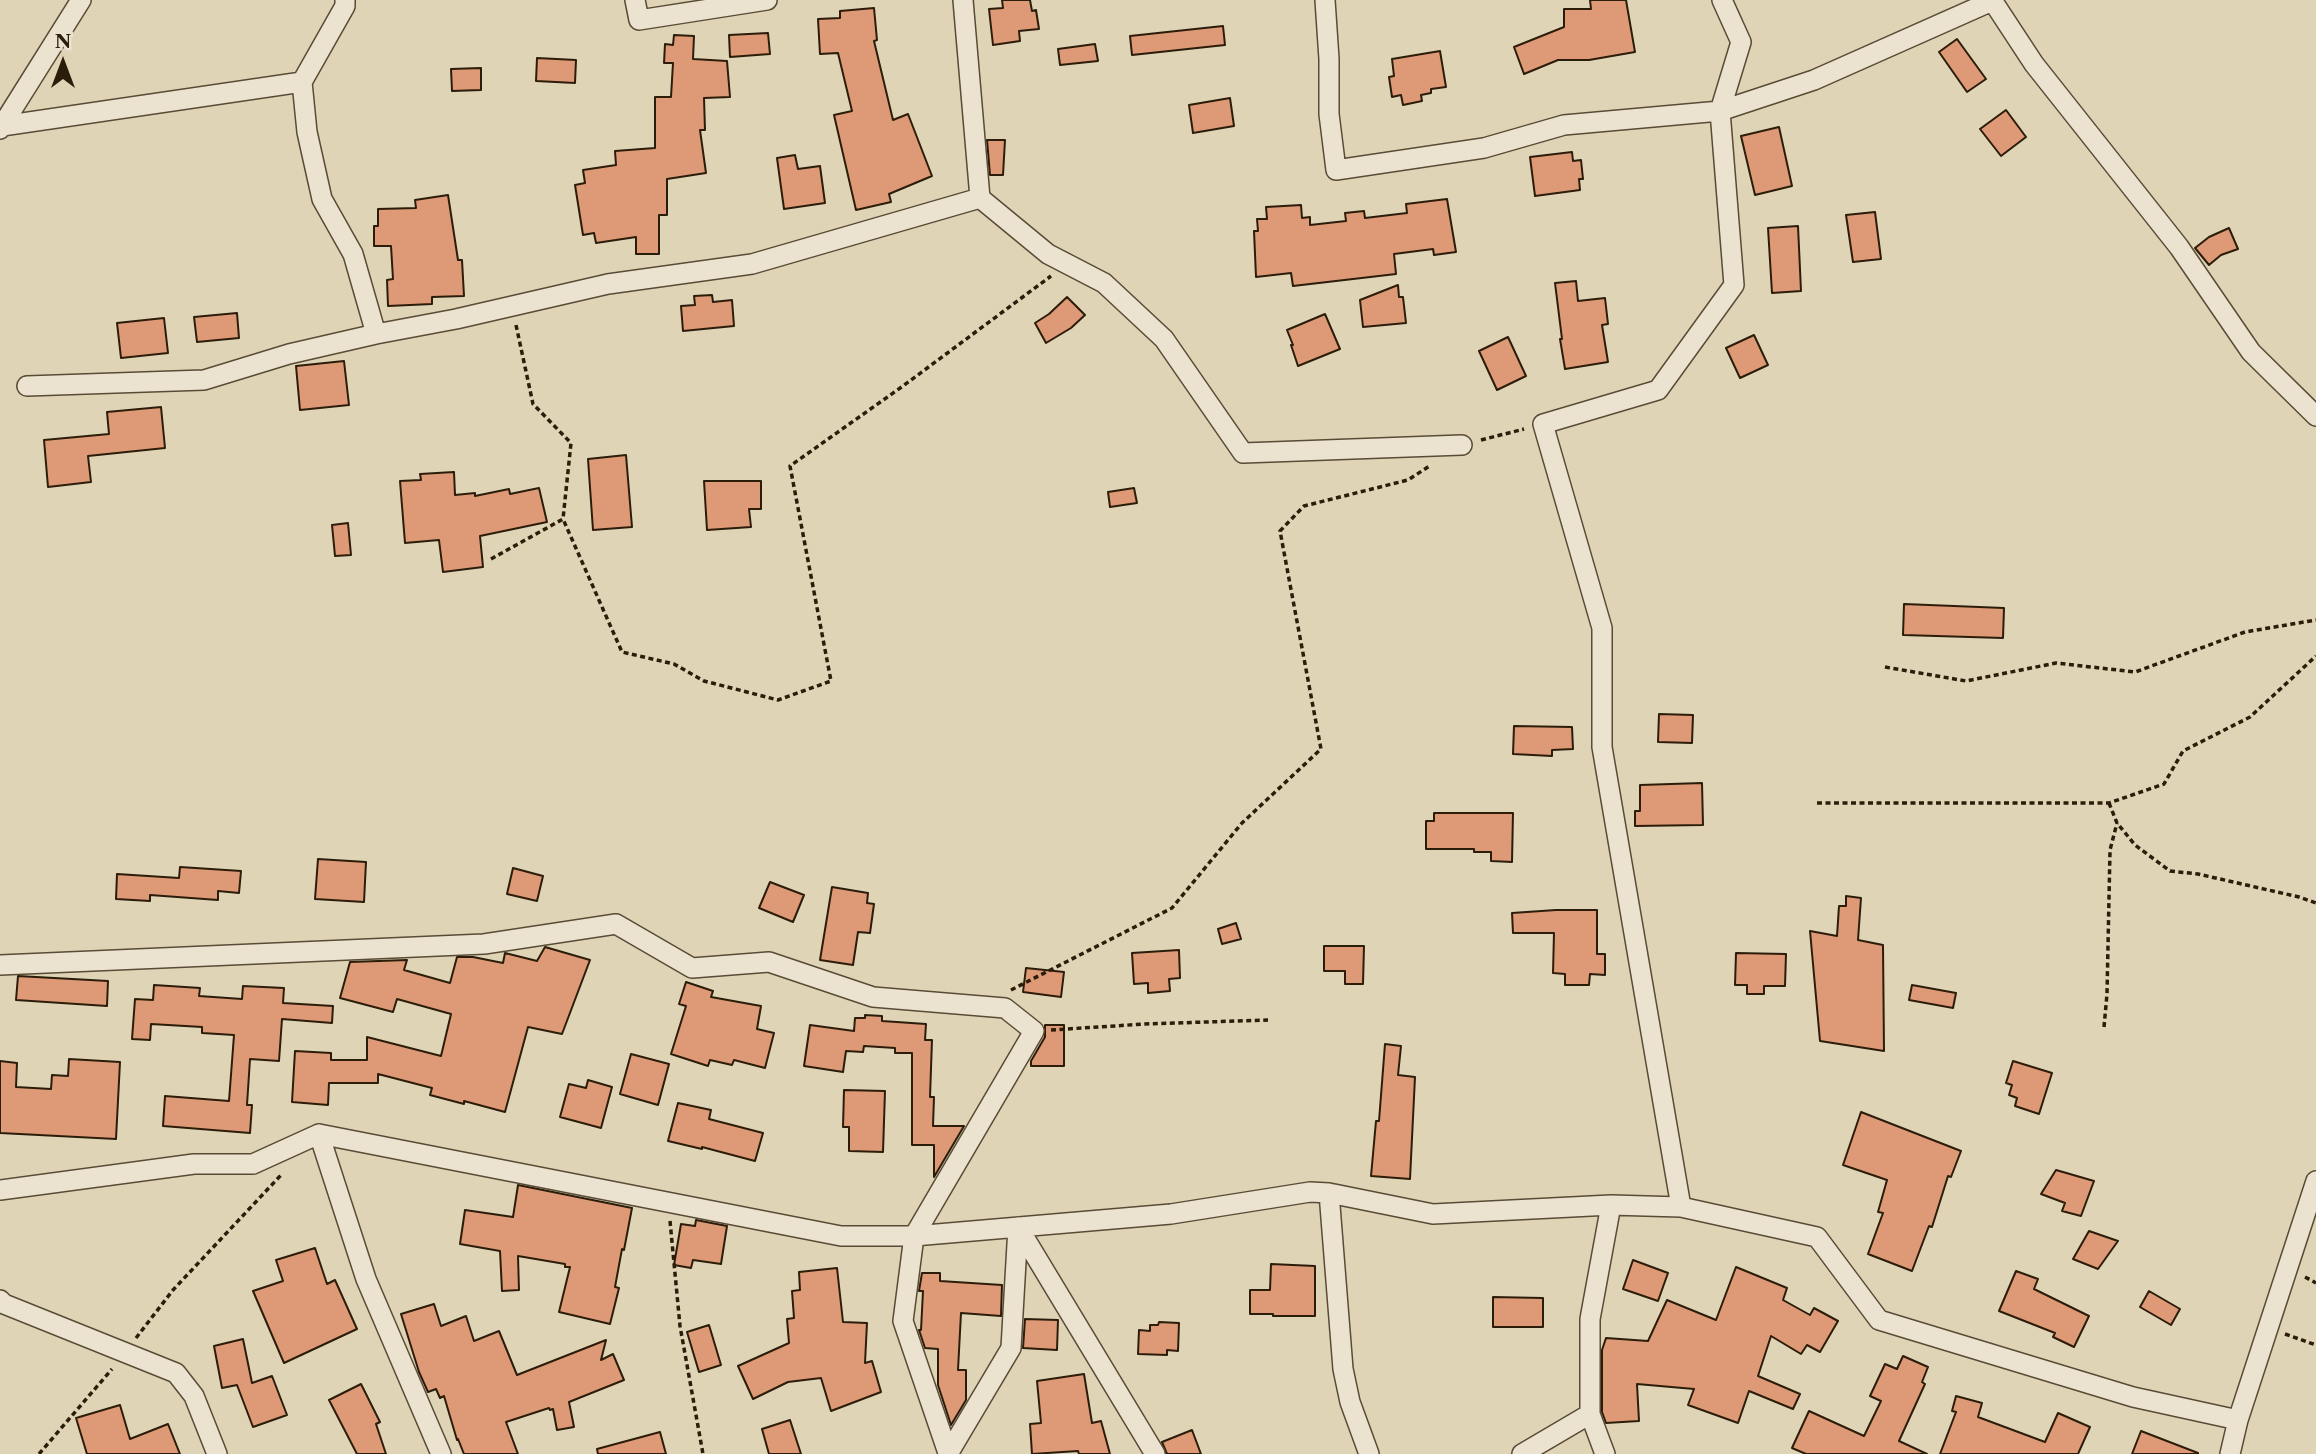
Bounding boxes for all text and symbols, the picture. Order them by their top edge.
north arrow [28,28,98,98]
text: N [55,30,71,53]

